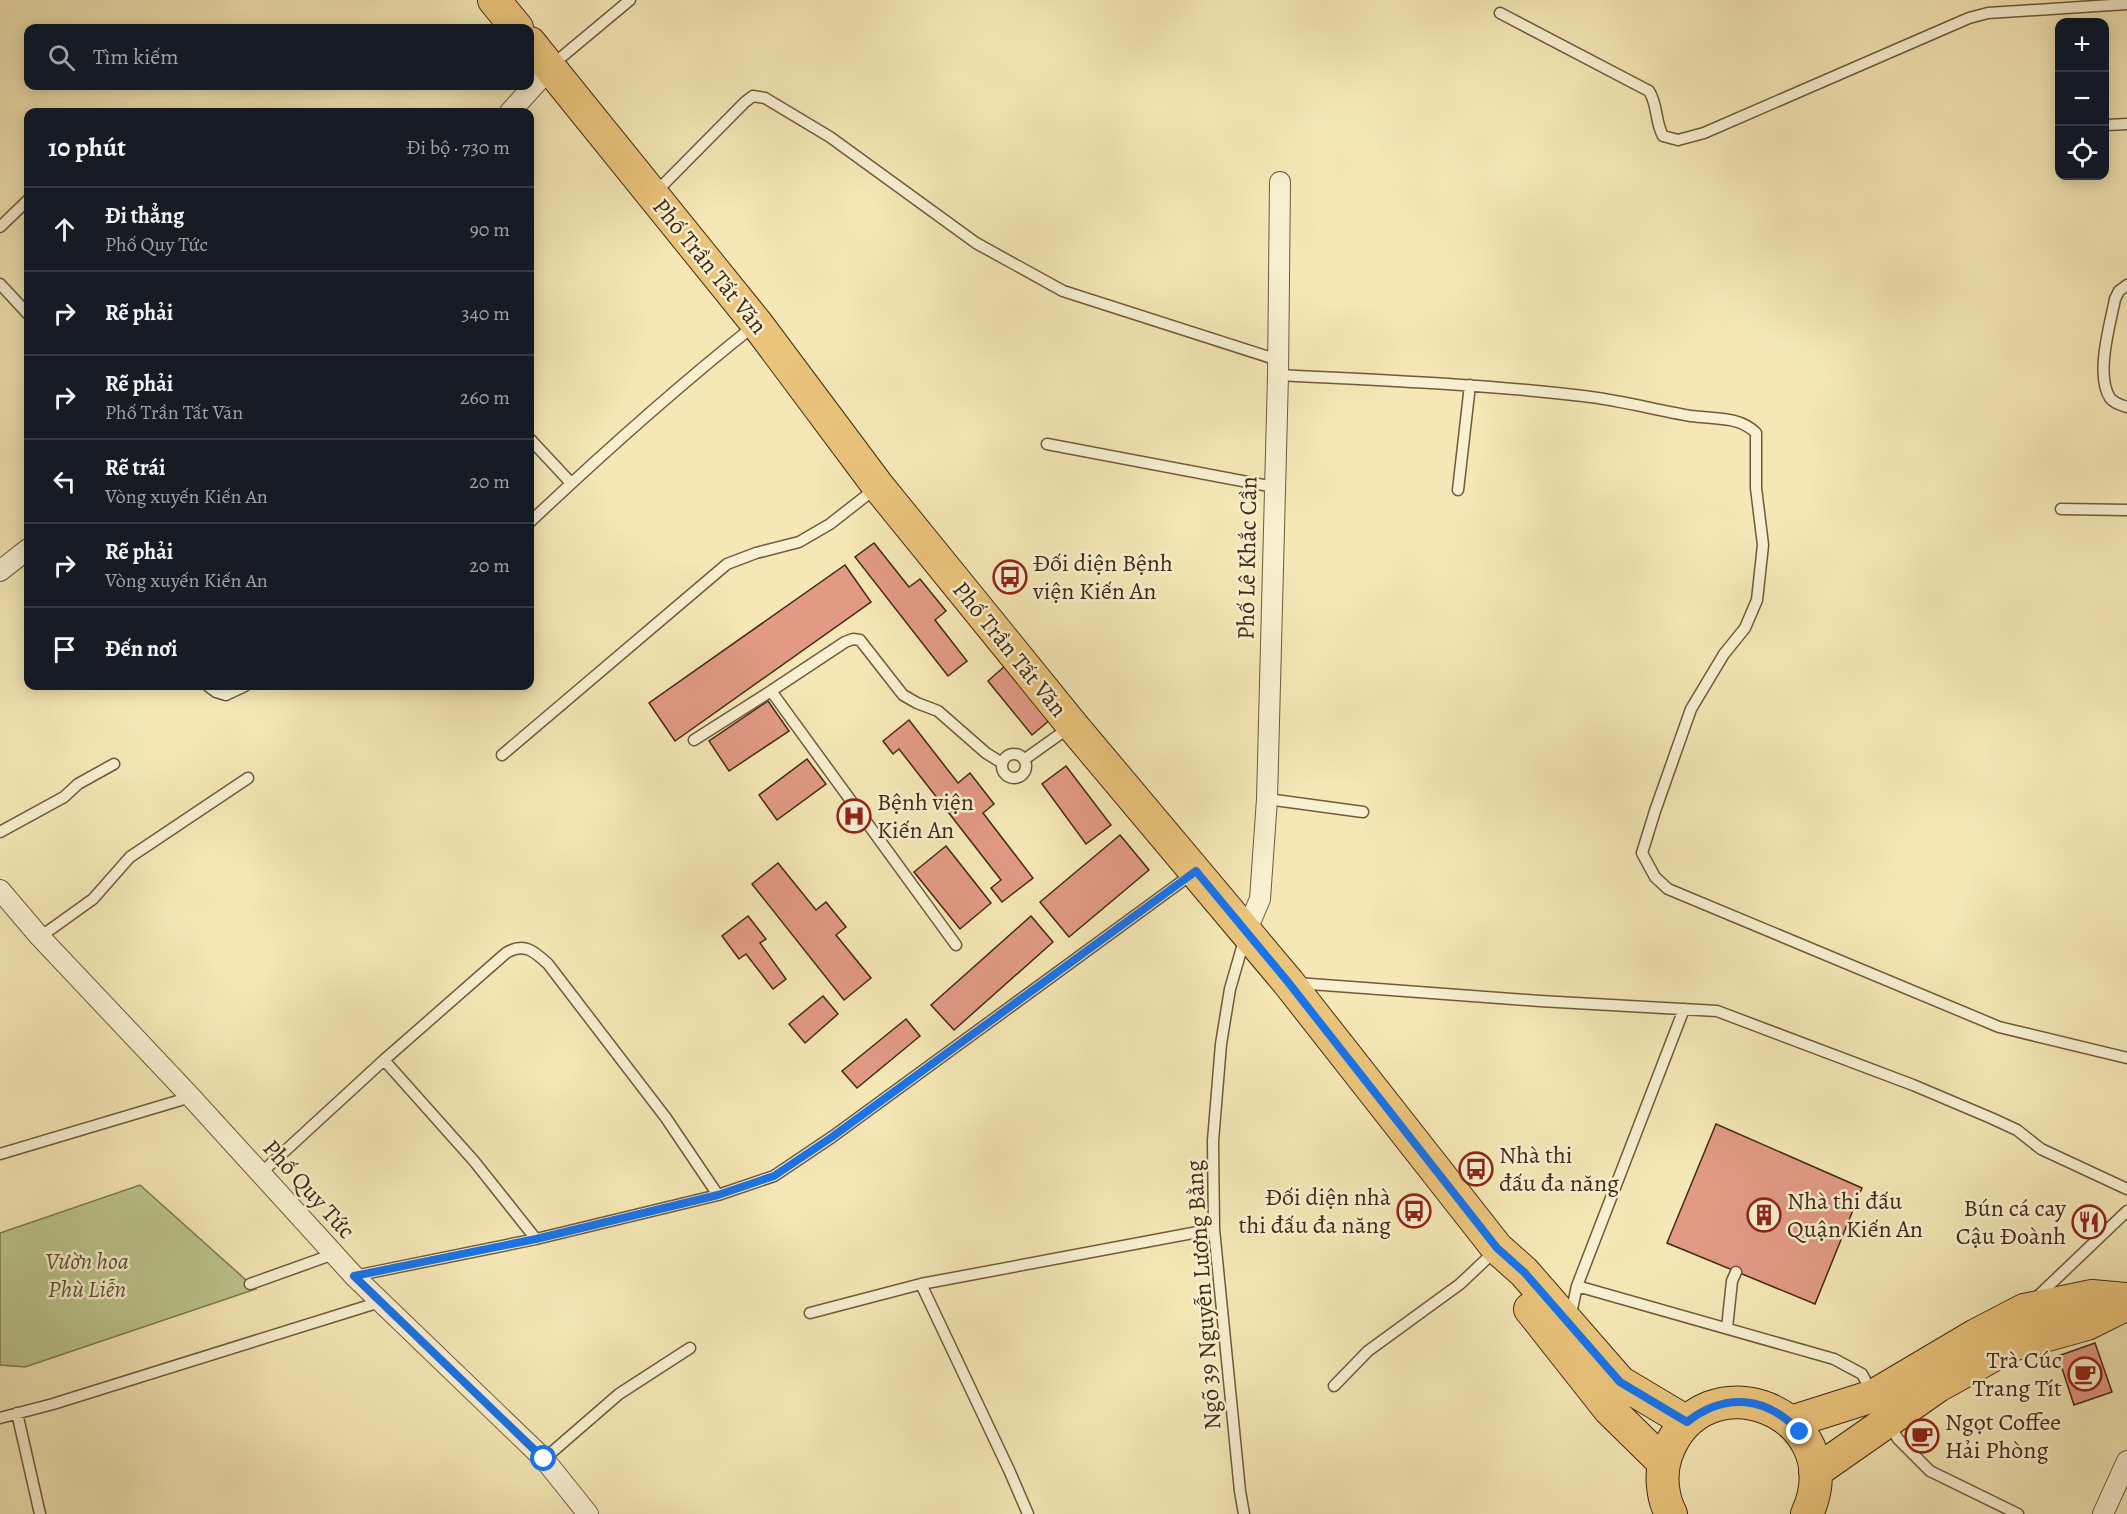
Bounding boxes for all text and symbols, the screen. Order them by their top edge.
map controls [2055,18,2109,180]
button: + [2055,18,2109,72]
search box [24,24,534,90]
icon: search [45,41,78,74]
text: Tìm kiếm [93,42,179,72]
button: − [2055,72,2109,126]
button: locate [2055,126,2109,180]
text: 10 phút [48,130,126,165]
text: Đi bộ · 730 m [406,134,510,161]
street label: Phố Trần Tất Văn [645,191,775,341]
text: Đi thẳng [105,201,184,231]
icon: ahead [48,213,81,246]
text: 90 m [470,216,510,243]
text: Phố Quy Tức [105,231,208,258]
icon: right [48,297,81,330]
text: Rẽ phải [105,298,173,328]
text: 340 m [461,300,510,327]
text: Rẽ phải [105,369,173,399]
icon: right [48,381,81,414]
text: 260 m [460,384,510,411]
text: Phố Trần Tất Văn [105,399,243,426]
text: Rẽ trái [105,453,166,483]
icon: left [48,465,81,498]
text: 20 m [469,468,510,495]
street label: Phố Lê Khắc Cần [1230,476,1264,640]
text: Vòng xuyến Kiến An [105,483,268,510]
text: Rẽ phải [105,537,173,567]
place label: Đối diện Bệnh viện Kiến An [1032,547,1173,607]
icon: right [48,549,81,582]
text: 20 m [469,552,510,579]
bus stop icon: Đối diện Bệnh viện Kiến An [992,559,1028,595]
text: Vòng xuyến Kiến An [105,567,268,594]
street label: Phố Trần Tất Văn [945,574,1075,724]
icon: arrive [48,633,81,666]
text: Đến nơi [105,634,177,664]
place label: Bệnh viện Kiến An [877,786,974,846]
hospital icon: Bệnh viện Kiến An [836,798,872,834]
street label: Phố Quy Tức [256,1132,362,1246]
place label: Nhà thi đấu đa năng [1499,1139,1619,1199]
bus stop icon: Nhà thi đấu đa năng [1458,1151,1494,1187]
street label: Ngõ 39 Nguyễn Lương Bằng [1178,1159,1228,1431]
place label: Đối diện nhà thi đấu đa năng [1239,1181,1392,1241]
place label: Nhà thi đấu Quận Kiến An [1787,1185,1923,1245]
place label: Bún cá cay Cậu Đoành [1956,1192,2066,1252]
bus stop icon: Đối diện nhà thi đấu đa năng [1396,1193,1432,1229]
building icon: Nhà thi đấu Quận Kiến An [1746,1197,1782,1233]
restaurant icon: Bún cá cay Cậu Đoành [2071,1204,2107,1240]
park label: Vườn hoa Phù Liễn [45,1245,129,1305]
place label: Trà Cúc Trang Tít [1972,1344,2062,1404]
cafe icon: Trà Cúc Trang Tít [2067,1356,2103,1392]
place label: Ngọt Coffee Hải Phòng [1945,1406,2061,1466]
route end [1786,1418,1812,1444]
cafe icon: Ngọt Coffee Hải Phòng [1904,1418,1940,1454]
route start [530,1445,556,1471]

